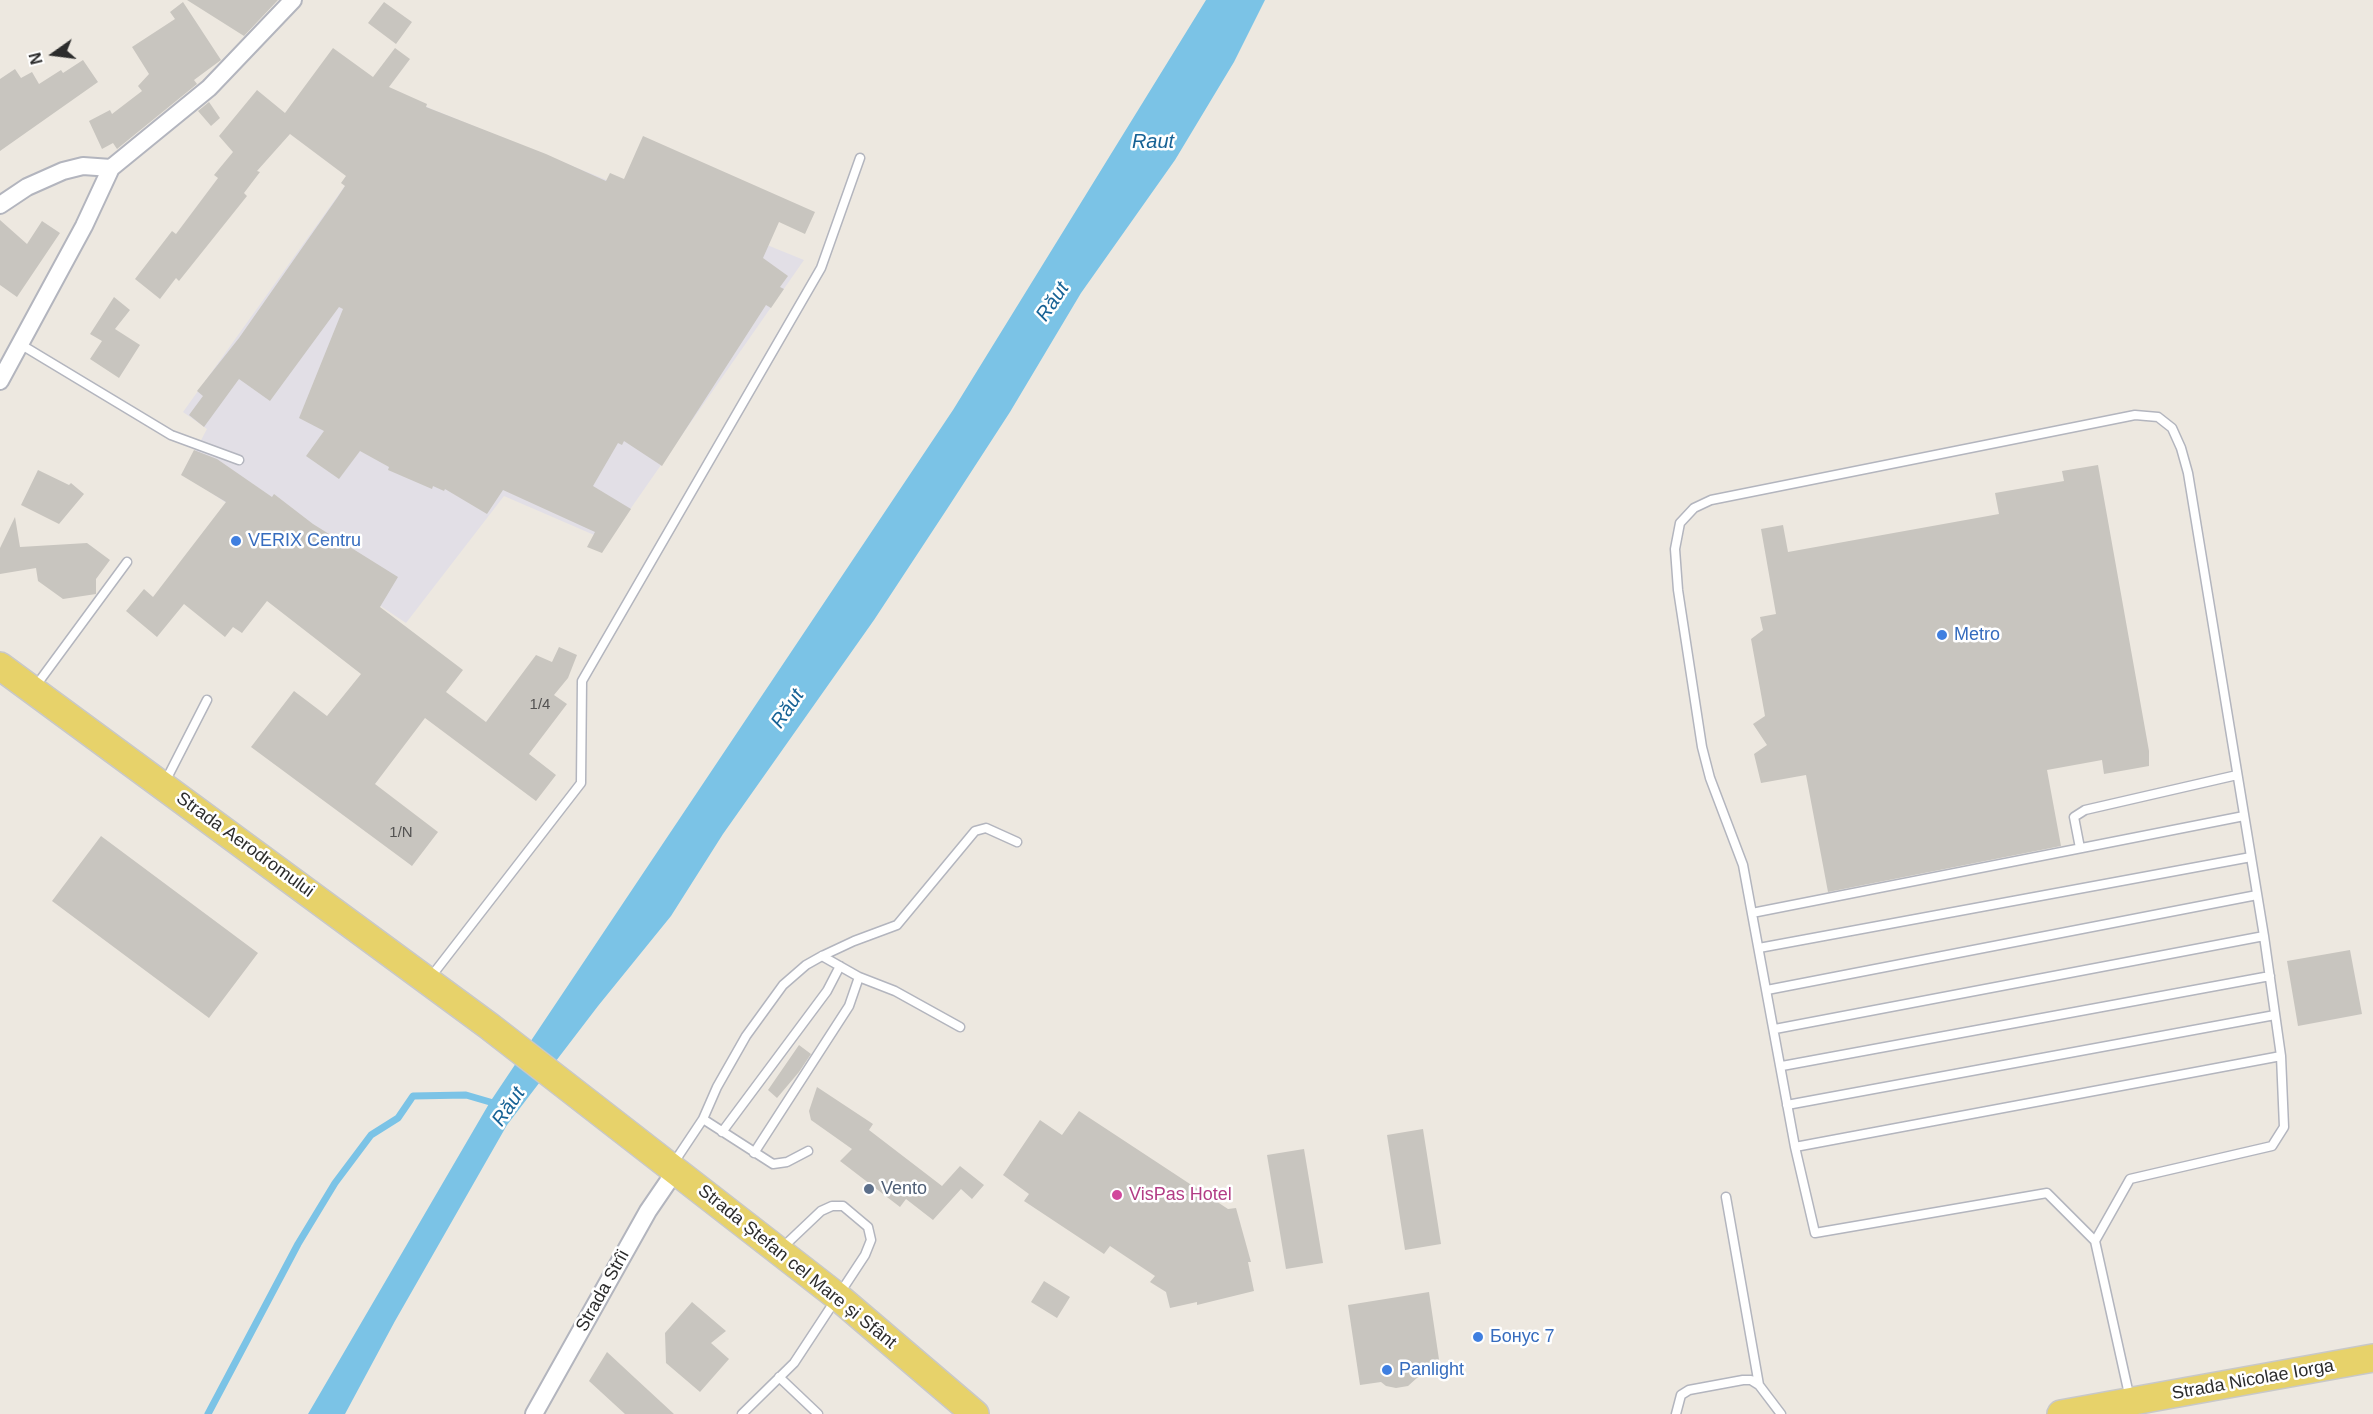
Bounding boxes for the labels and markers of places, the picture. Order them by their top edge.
place label: VERIX Centru [248,530,361,552]
marker: VERIX Centru [229,534,243,548]
place label: Metro [1954,624,2000,646]
marker: Metro [1935,628,1949,642]
place label: Vento [881,1178,927,1200]
marker: Vento [862,1182,876,1196]
place label: VisPas Hotel [1129,1184,1232,1206]
marker: VisPas Hotel [1110,1188,1124,1202]
place label: Бонус 7 [1490,1326,1555,1348]
marker: Бонус 7 [1471,1330,1485,1344]
place label: Panlight [1399,1359,1464,1381]
marker: Panlight [1380,1363,1394,1377]

